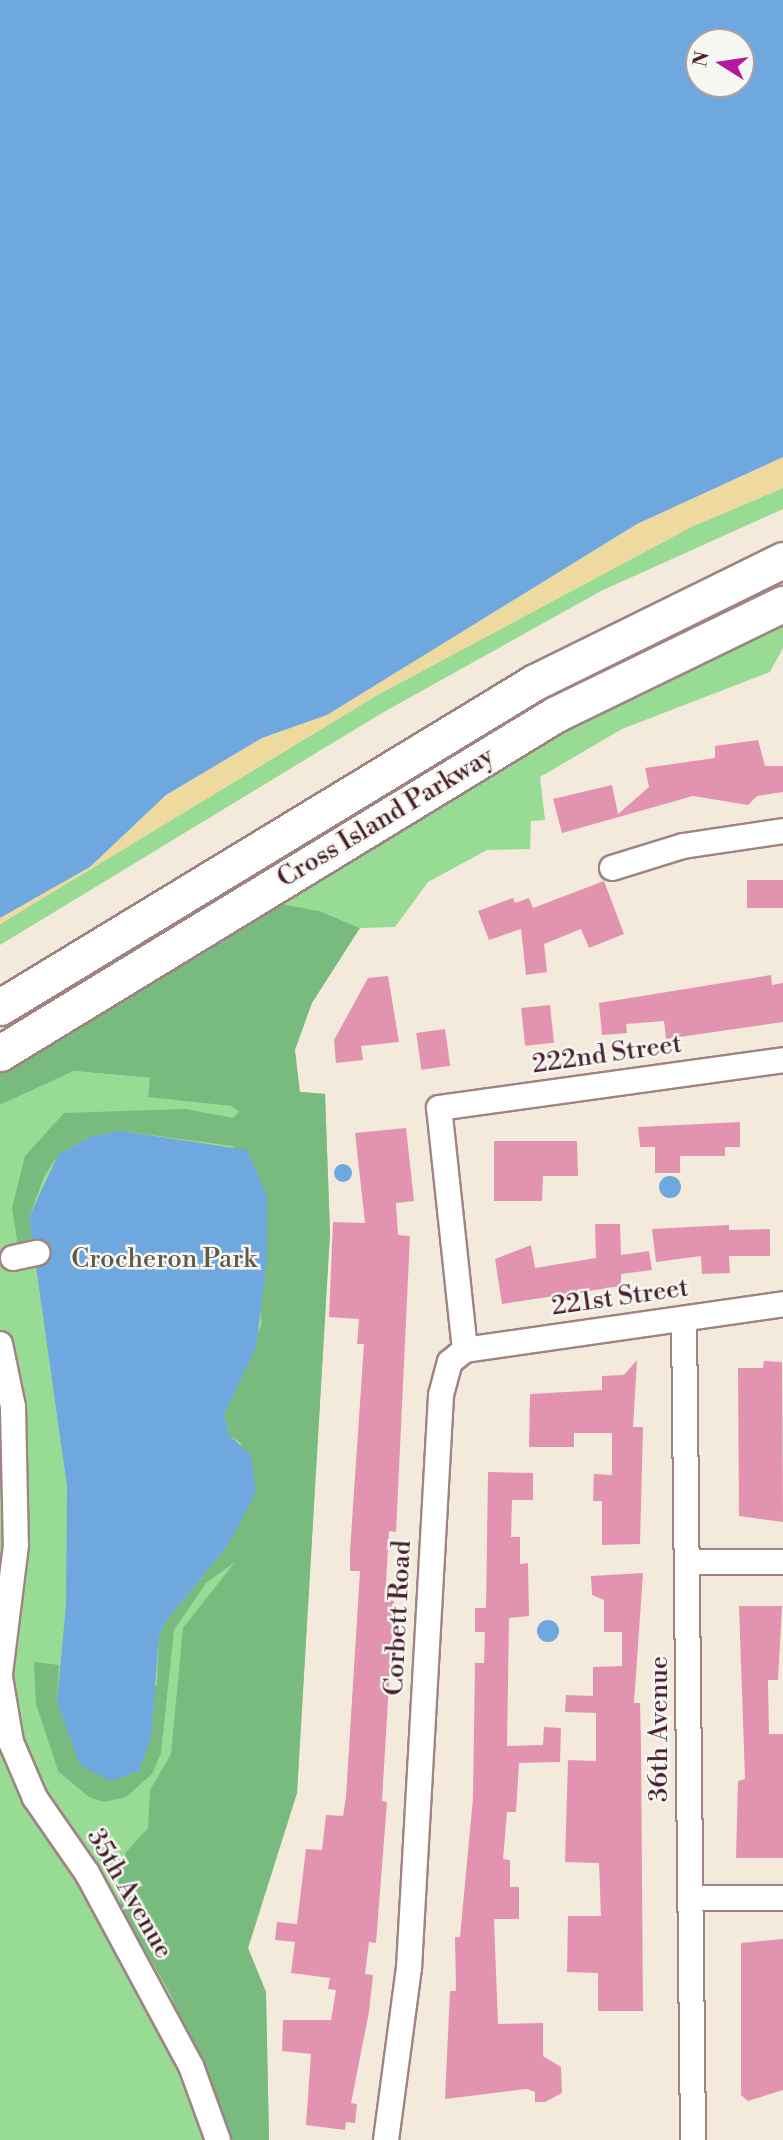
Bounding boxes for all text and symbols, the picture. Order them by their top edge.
north arrow [685,28,755,98]
text: N [688,49,715,69]
street label: Cross Island Parkway [272,741,500,895]
street label: 222nd Street [530,1029,684,1081]
park label: Crocheron Park [71,1244,257,1276]
street label: 221st Street [550,1273,690,1323]
street label: Corbett Road [379,1540,419,1696]
street label: 36th Avenue [644,1656,676,1802]
street label: 35th Avenue [79,1824,179,1964]

